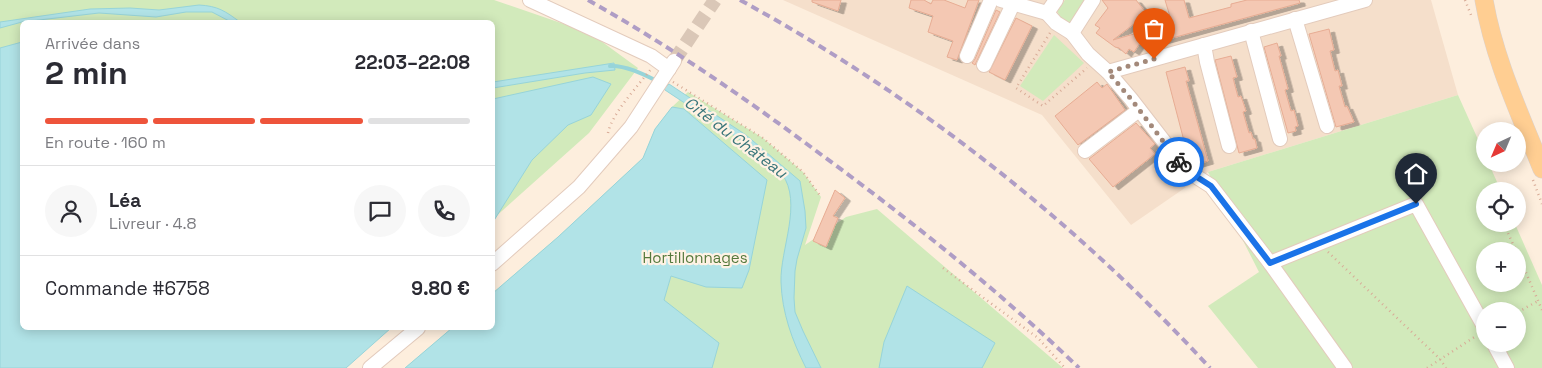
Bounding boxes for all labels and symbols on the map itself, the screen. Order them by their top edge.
pin [1133,8,1175,59]
water label: Cité du Château [680,92,792,184]
north arrow [1476,122,1526,172]
courier [1154,137,1204,187]
pin [1395,153,1437,204]
park label: Hortillonnages [642,248,748,267]

